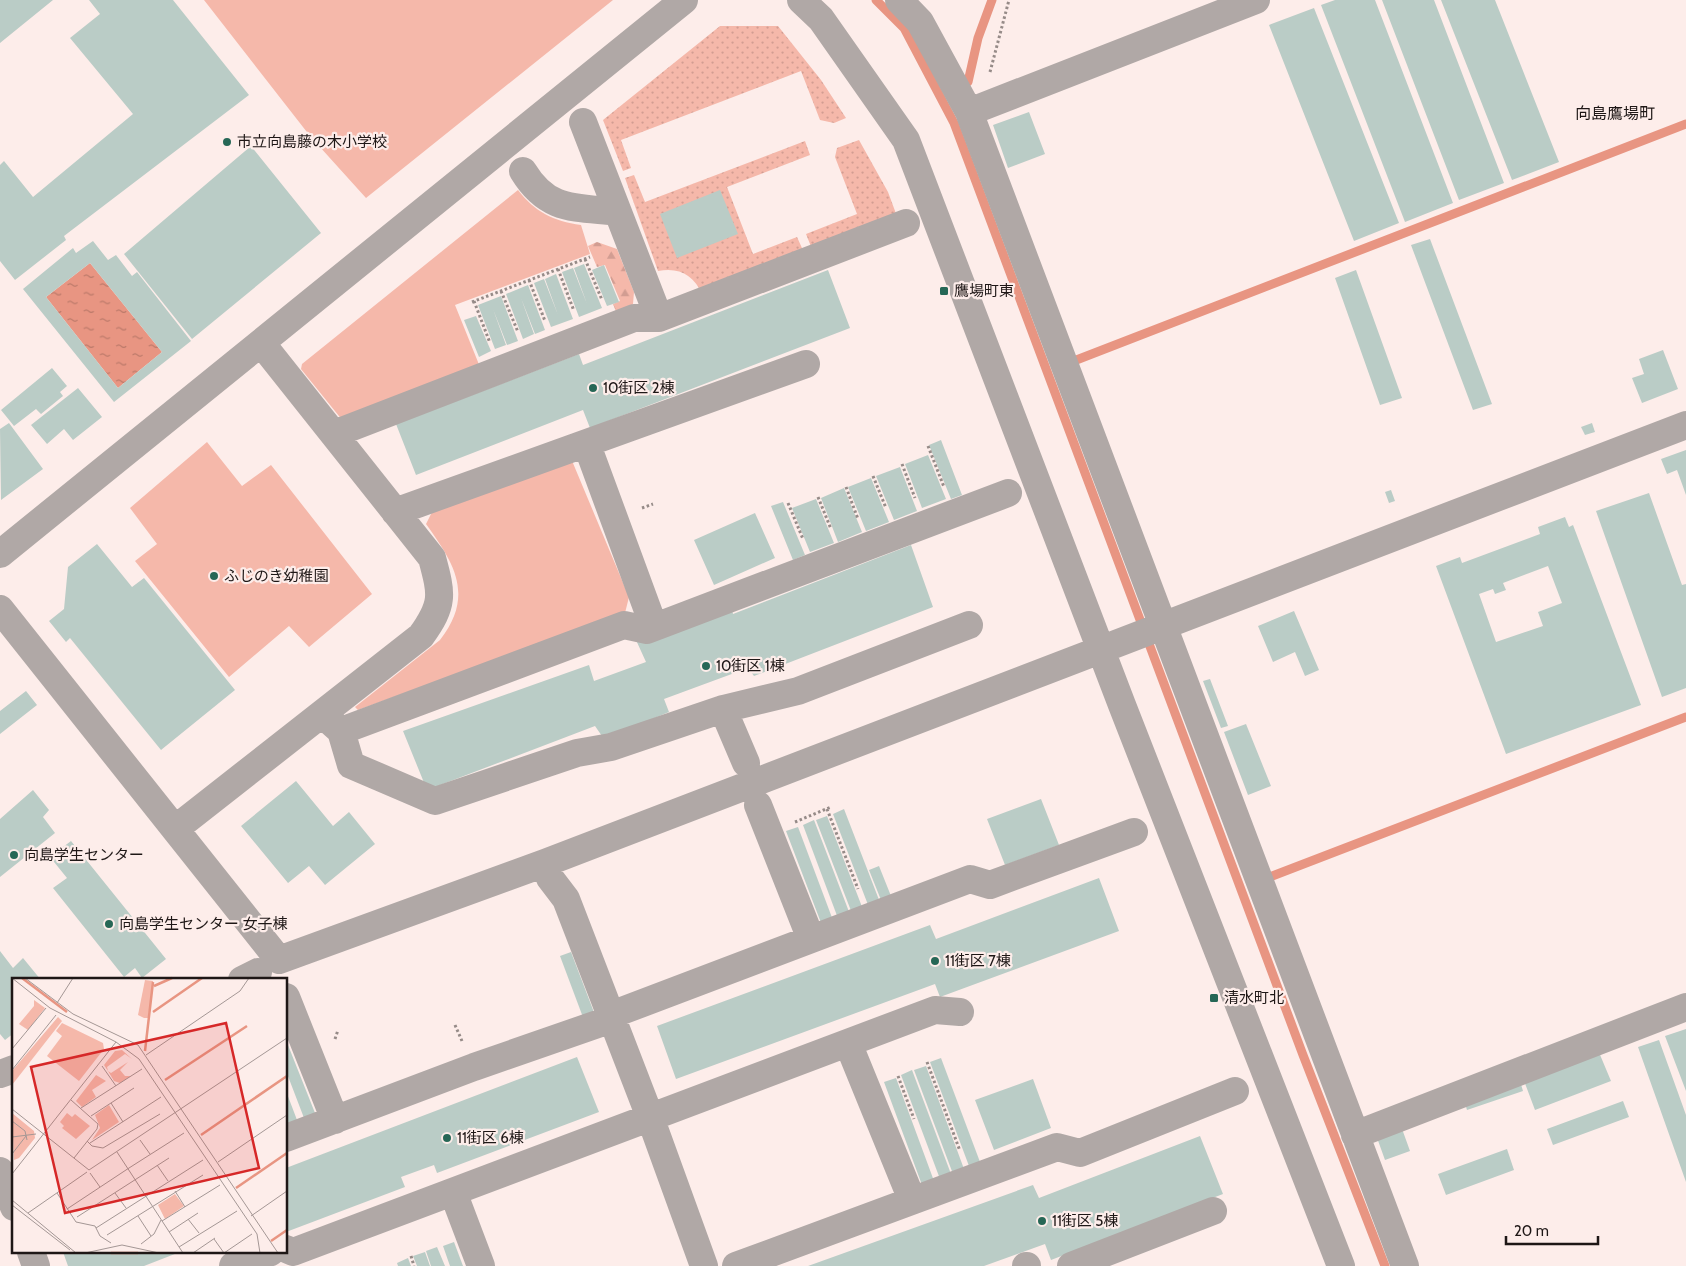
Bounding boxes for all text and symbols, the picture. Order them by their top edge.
district label: 向島鷹場町 [1575,104,1655,123]
place label: 市立向島藤の木小学校 [237,133,387,151]
marker: 市立向島藤の木小学校 [221,136,233,148]
place label: 鷹場町東 [954,282,1014,300]
marker: 鷹場町東 [938,285,950,297]
place label: 10街区 2棟 [603,379,675,397]
marker: 10街区 2棟 [587,382,599,394]
place label: ふじのき幼稚園 [224,567,329,585]
marker: ふじのき幼稚園 [208,570,220,582]
place label: 10街区 1棟 [716,657,785,675]
marker: 10街区 1棟 [700,660,712,672]
place label: 向島学生センター [24,846,144,864]
marker: 向島学生センター [8,849,20,861]
place label: 向島学生センター 女子棟 [119,915,287,933]
marker: 向島学生センター 女子棟 [103,918,115,930]
place label: 11街区 7棟 [945,952,1011,970]
marker: 11街区 7棟 [929,955,941,967]
inset map [12,978,288,1254]
place label: 清水町北 [1224,989,1284,1007]
marker: 清水町北 [1208,992,1220,1004]
place label: 11街区 6棟 [457,1129,524,1147]
marker: 11街区 6棟 [441,1132,453,1144]
place label: 11街区 5棟 [1052,1212,1118,1230]
scale bar [1506,1214,1598,1246]
marker: 11街区 5棟 [1036,1215,1048,1227]
text: 20 m [1514,1222,1549,1240]

